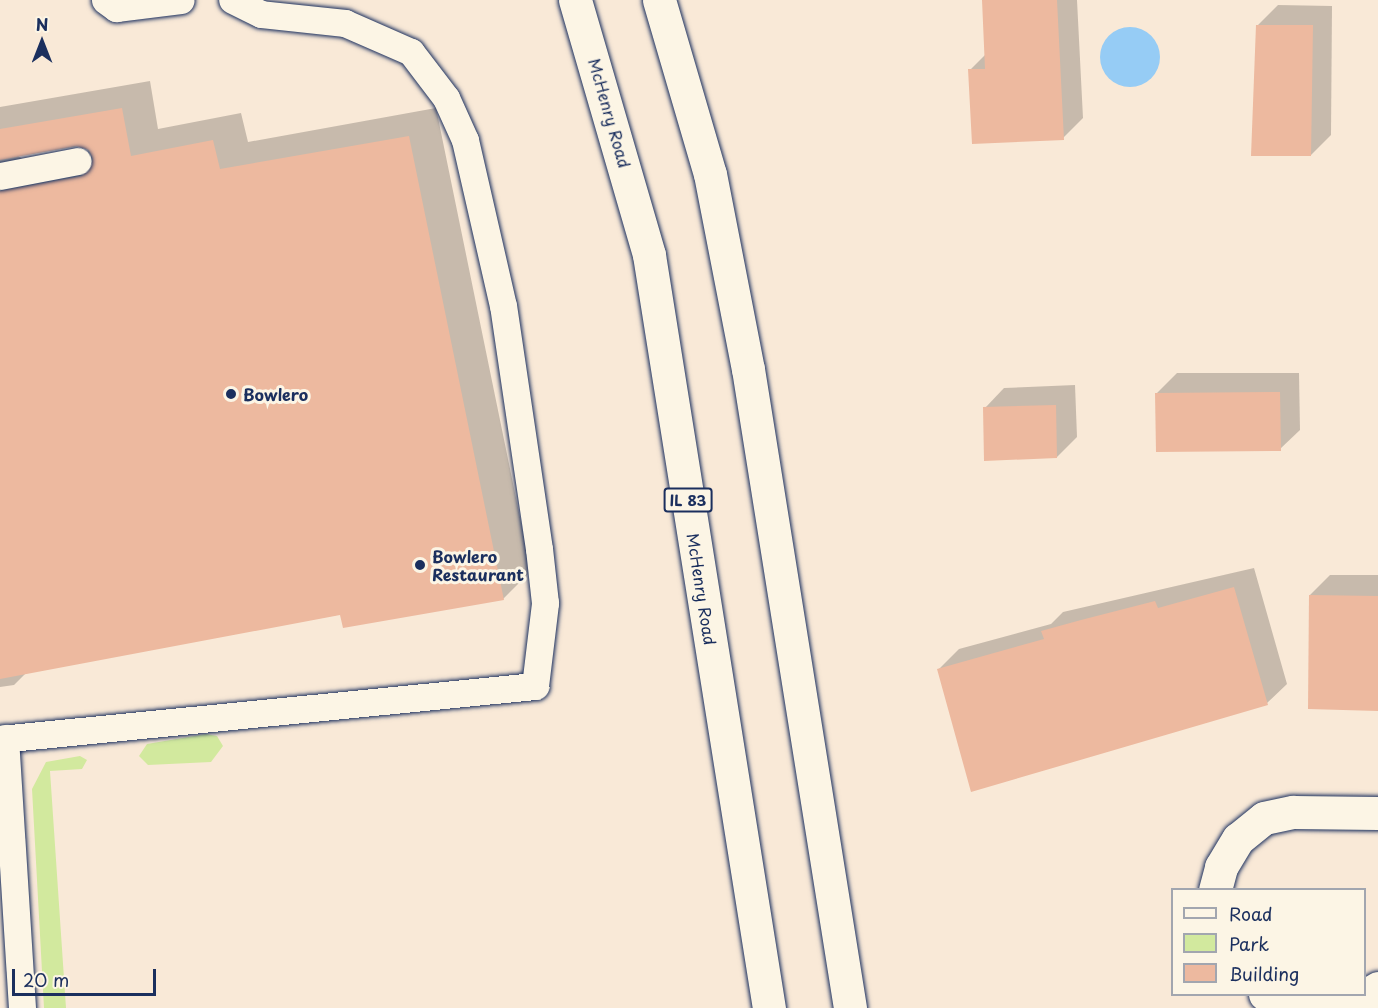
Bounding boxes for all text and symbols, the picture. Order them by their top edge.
north arrow [12,12,72,72]
text: N [36,12,48,36]
street label: McHenry Road [585,56,635,170]
place label: Bowlero [243,384,308,404]
marker: Bowlero [224,387,238,401]
road number: IL 83 [662,488,714,512]
street label: McHenry Road [684,531,720,647]
place label: Bowlero Restaurant [432,546,524,584]
marker: Bowlero Restaurant [413,558,427,572]
legend [1171,888,1366,996]
text: Road [1229,900,1273,927]
text: Park [1229,930,1269,957]
scale bar [15,957,159,995]
text: Building [1229,960,1299,987]
text: 20 m [23,966,69,993]

